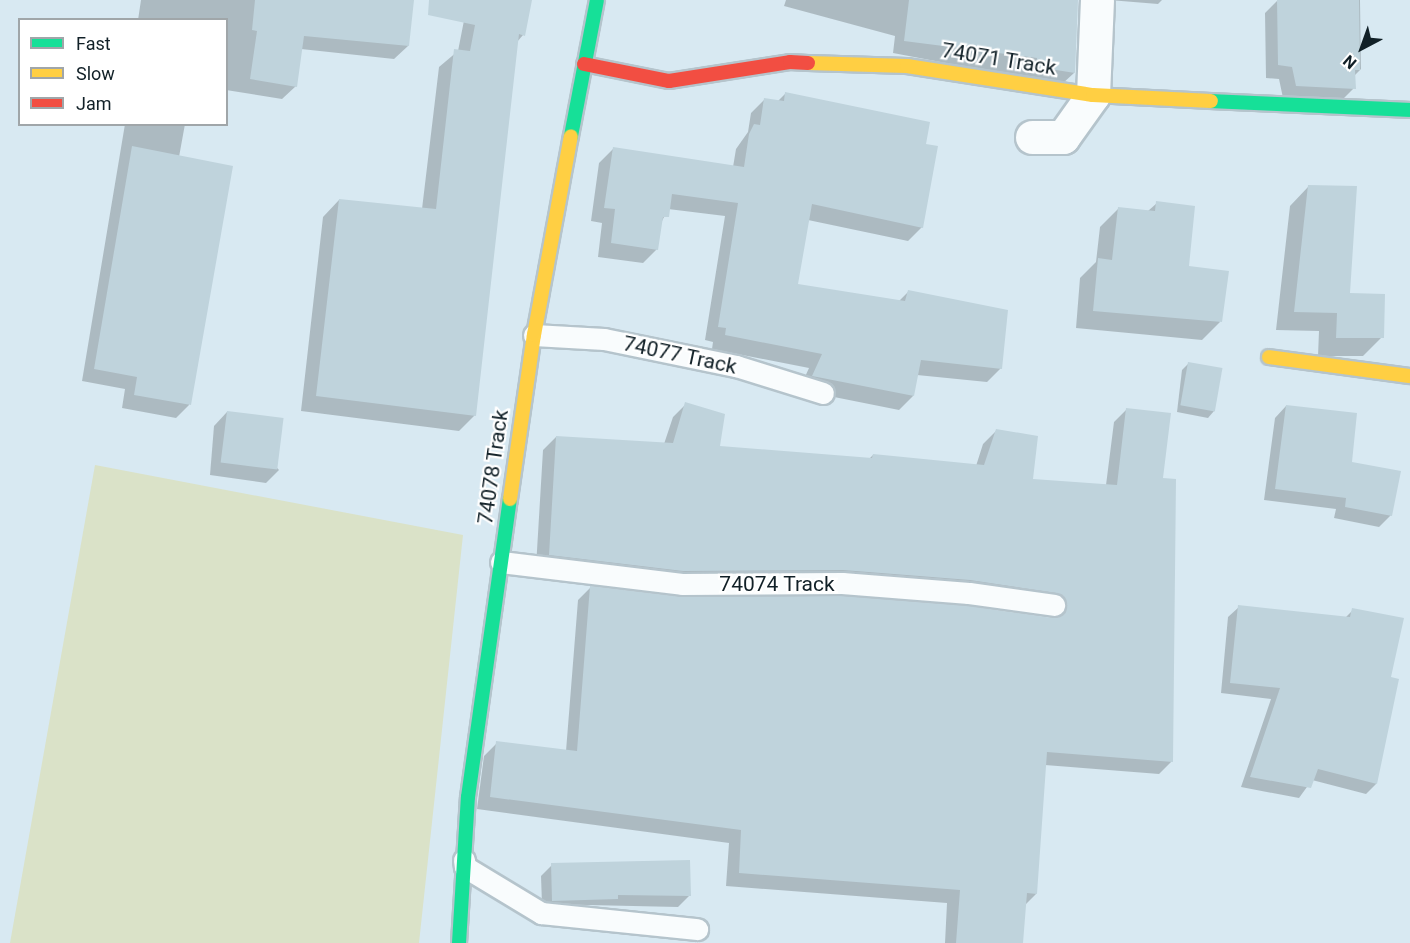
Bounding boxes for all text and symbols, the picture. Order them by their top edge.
legend [18,18,228,126]
north arrow [1332,18,1392,78]
text: Fast [76,33,111,54]
street label: 74071 Track [940,38,1058,80]
text: N [1339,51,1360,73]
text: Slow [76,63,115,84]
text: Jam [76,93,112,114]
street label: 74077 Track [621,331,739,379]
street label: 74078 Track [472,408,514,526]
street label: 74074 Track [719,571,835,597]

